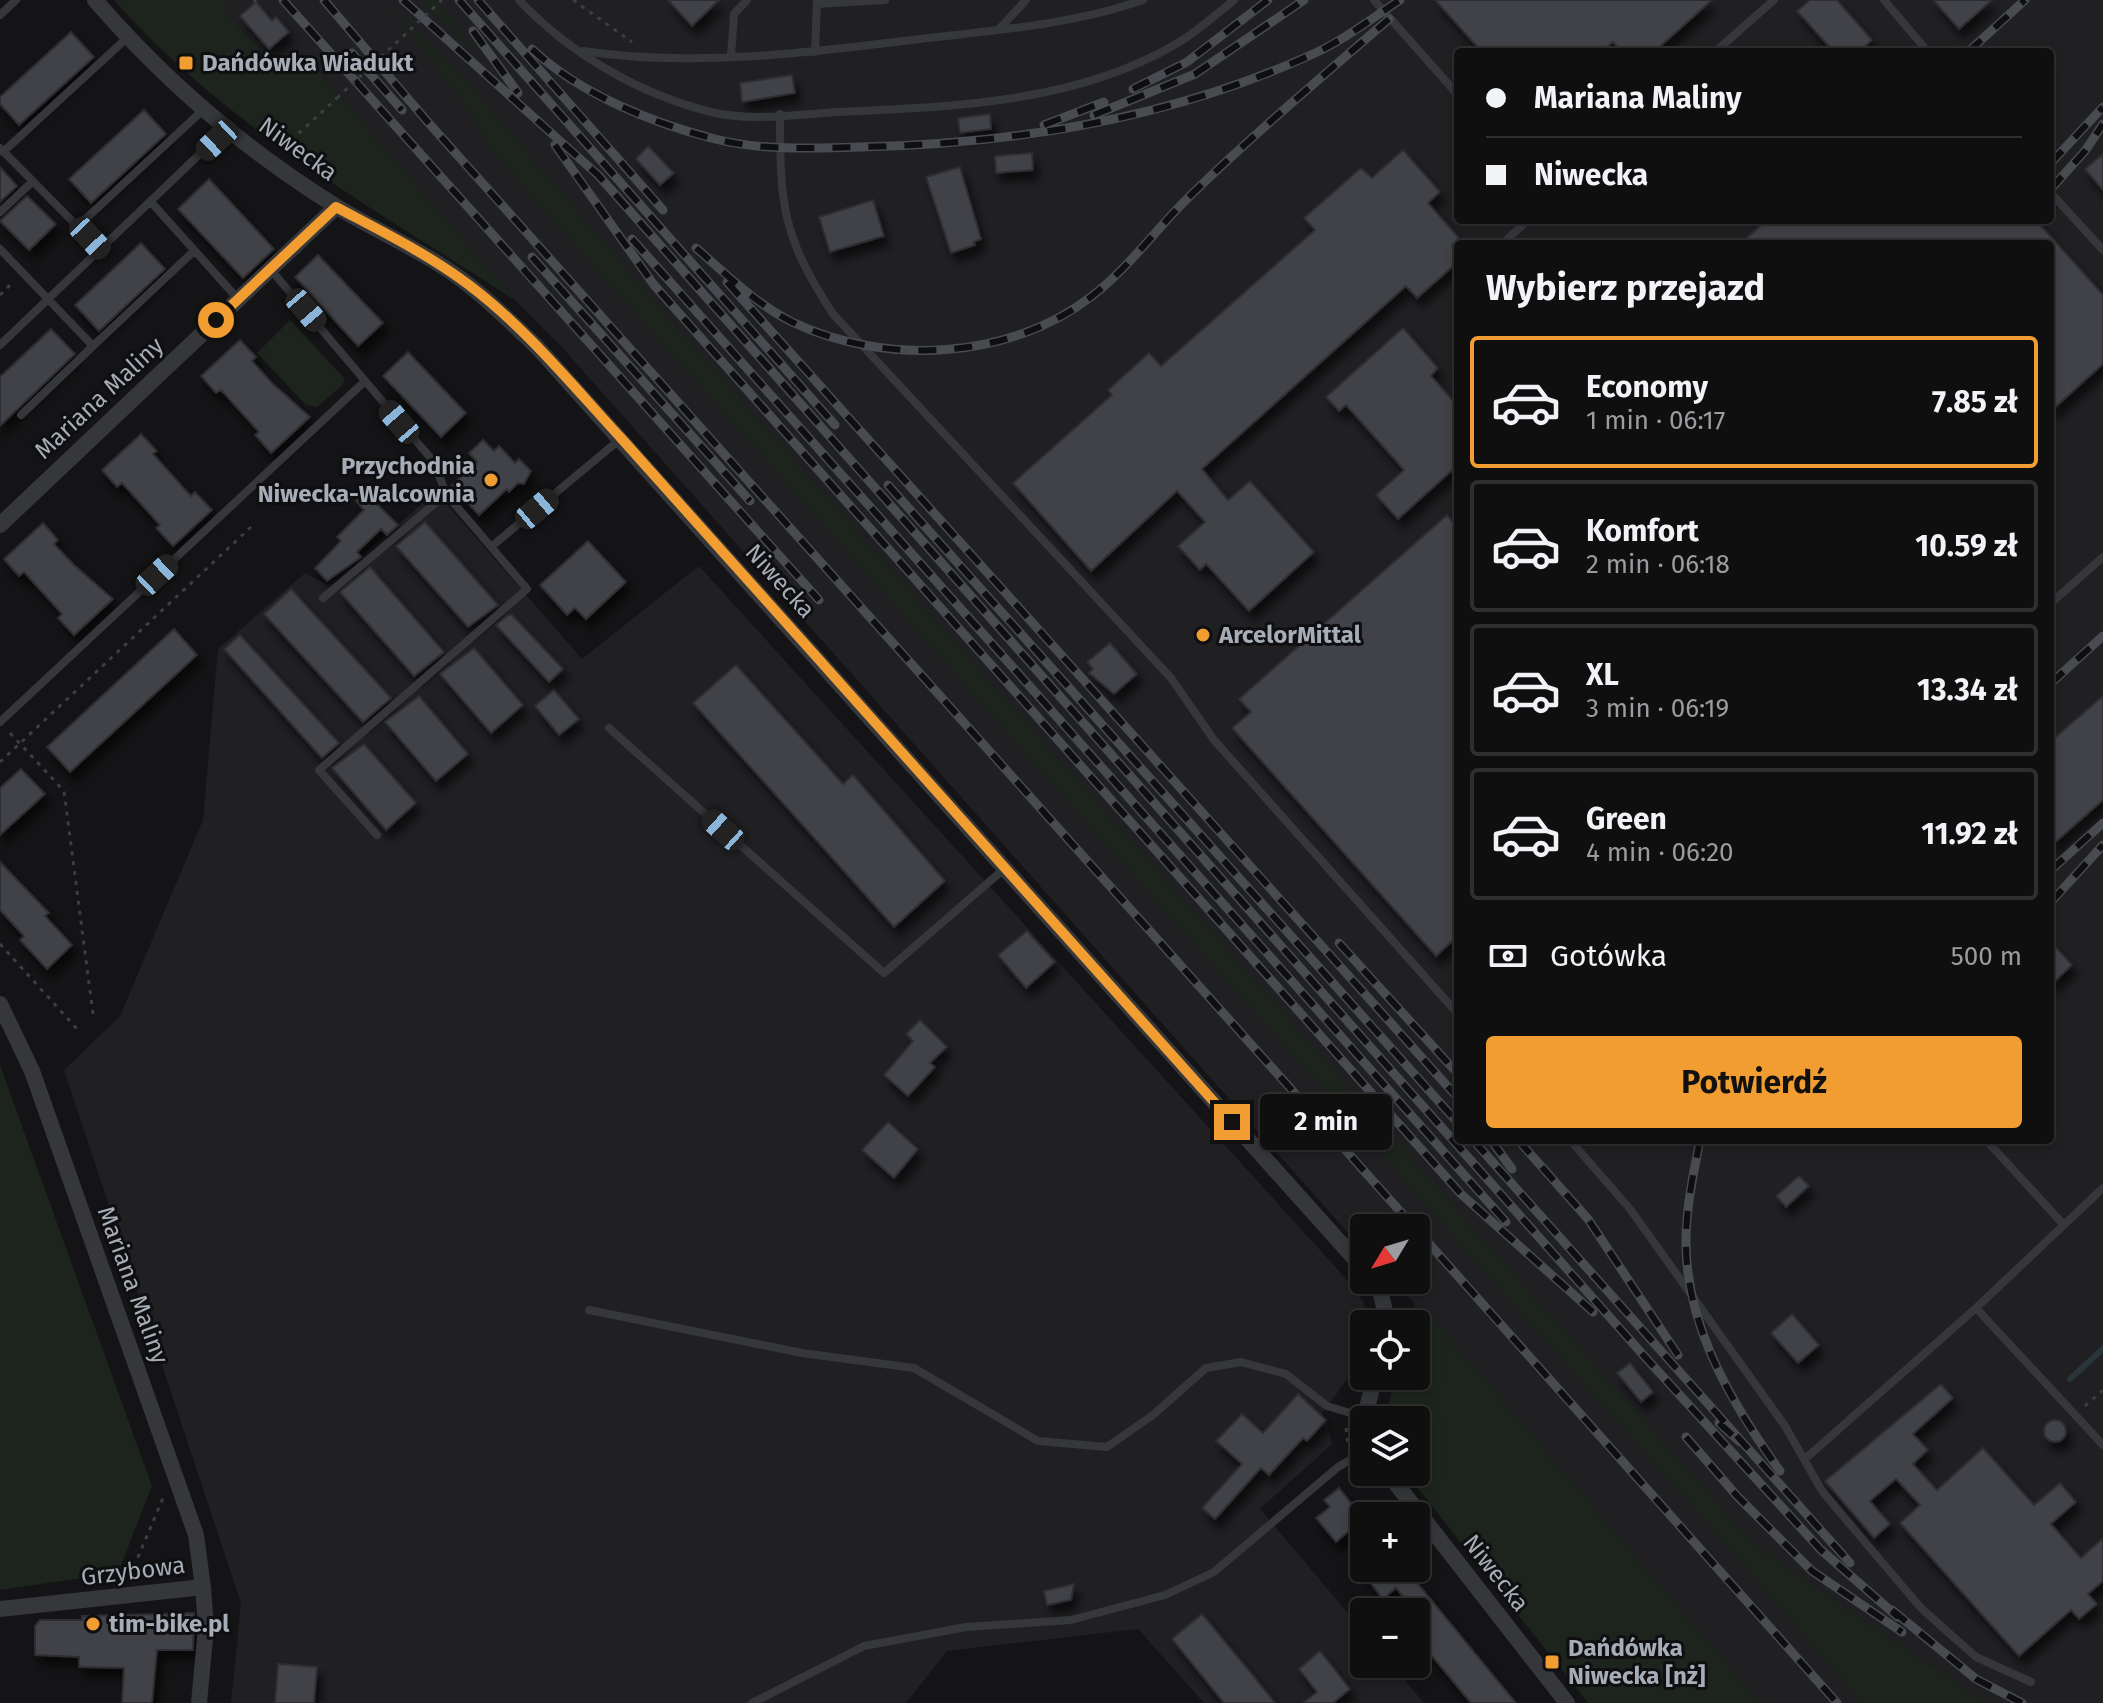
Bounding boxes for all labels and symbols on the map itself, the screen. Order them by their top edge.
place label: Dańdówka Wiadukt [202,49,414,77]
marker: Dańdówka Wiadukt [177,54,195,72]
street label: Niwecka [253,111,343,187]
car [191,115,243,165]
car [65,212,115,264]
car [281,284,331,336]
route start [198,302,234,338]
street label: Mariana Maliny [29,331,169,465]
car [374,396,424,448]
place label: Przychodnia Niwecka-Walcownia [258,452,475,508]
marker: Przychodnia Niwecka-Walcownia [482,471,500,489]
car [511,484,563,534]
street label: Niwecka [740,538,820,624]
car [131,550,183,600]
place label: ArcelorMittal [1218,621,1362,649]
marker: ArcelorMittal [1194,626,1212,644]
car [697,805,749,855]
callout: 2 min [1260,1094,1392,1150]
route end [1214,1104,1250,1140]
street label: Mariana Maliny [92,1203,174,1368]
north arrow [1350,1214,1430,1294]
street label: Niwecka [1457,1529,1535,1617]
street label: Grzybowa [79,1551,187,1591]
place label: tim-bike.pl [109,1610,230,1638]
marker: tim-bike.pl [84,1615,102,1633]
place label: Dańdówka Niwecka [nż] [1568,1634,1706,1690]
marker: Dańdówka Niwecka [nż] [1543,1653,1561,1671]

